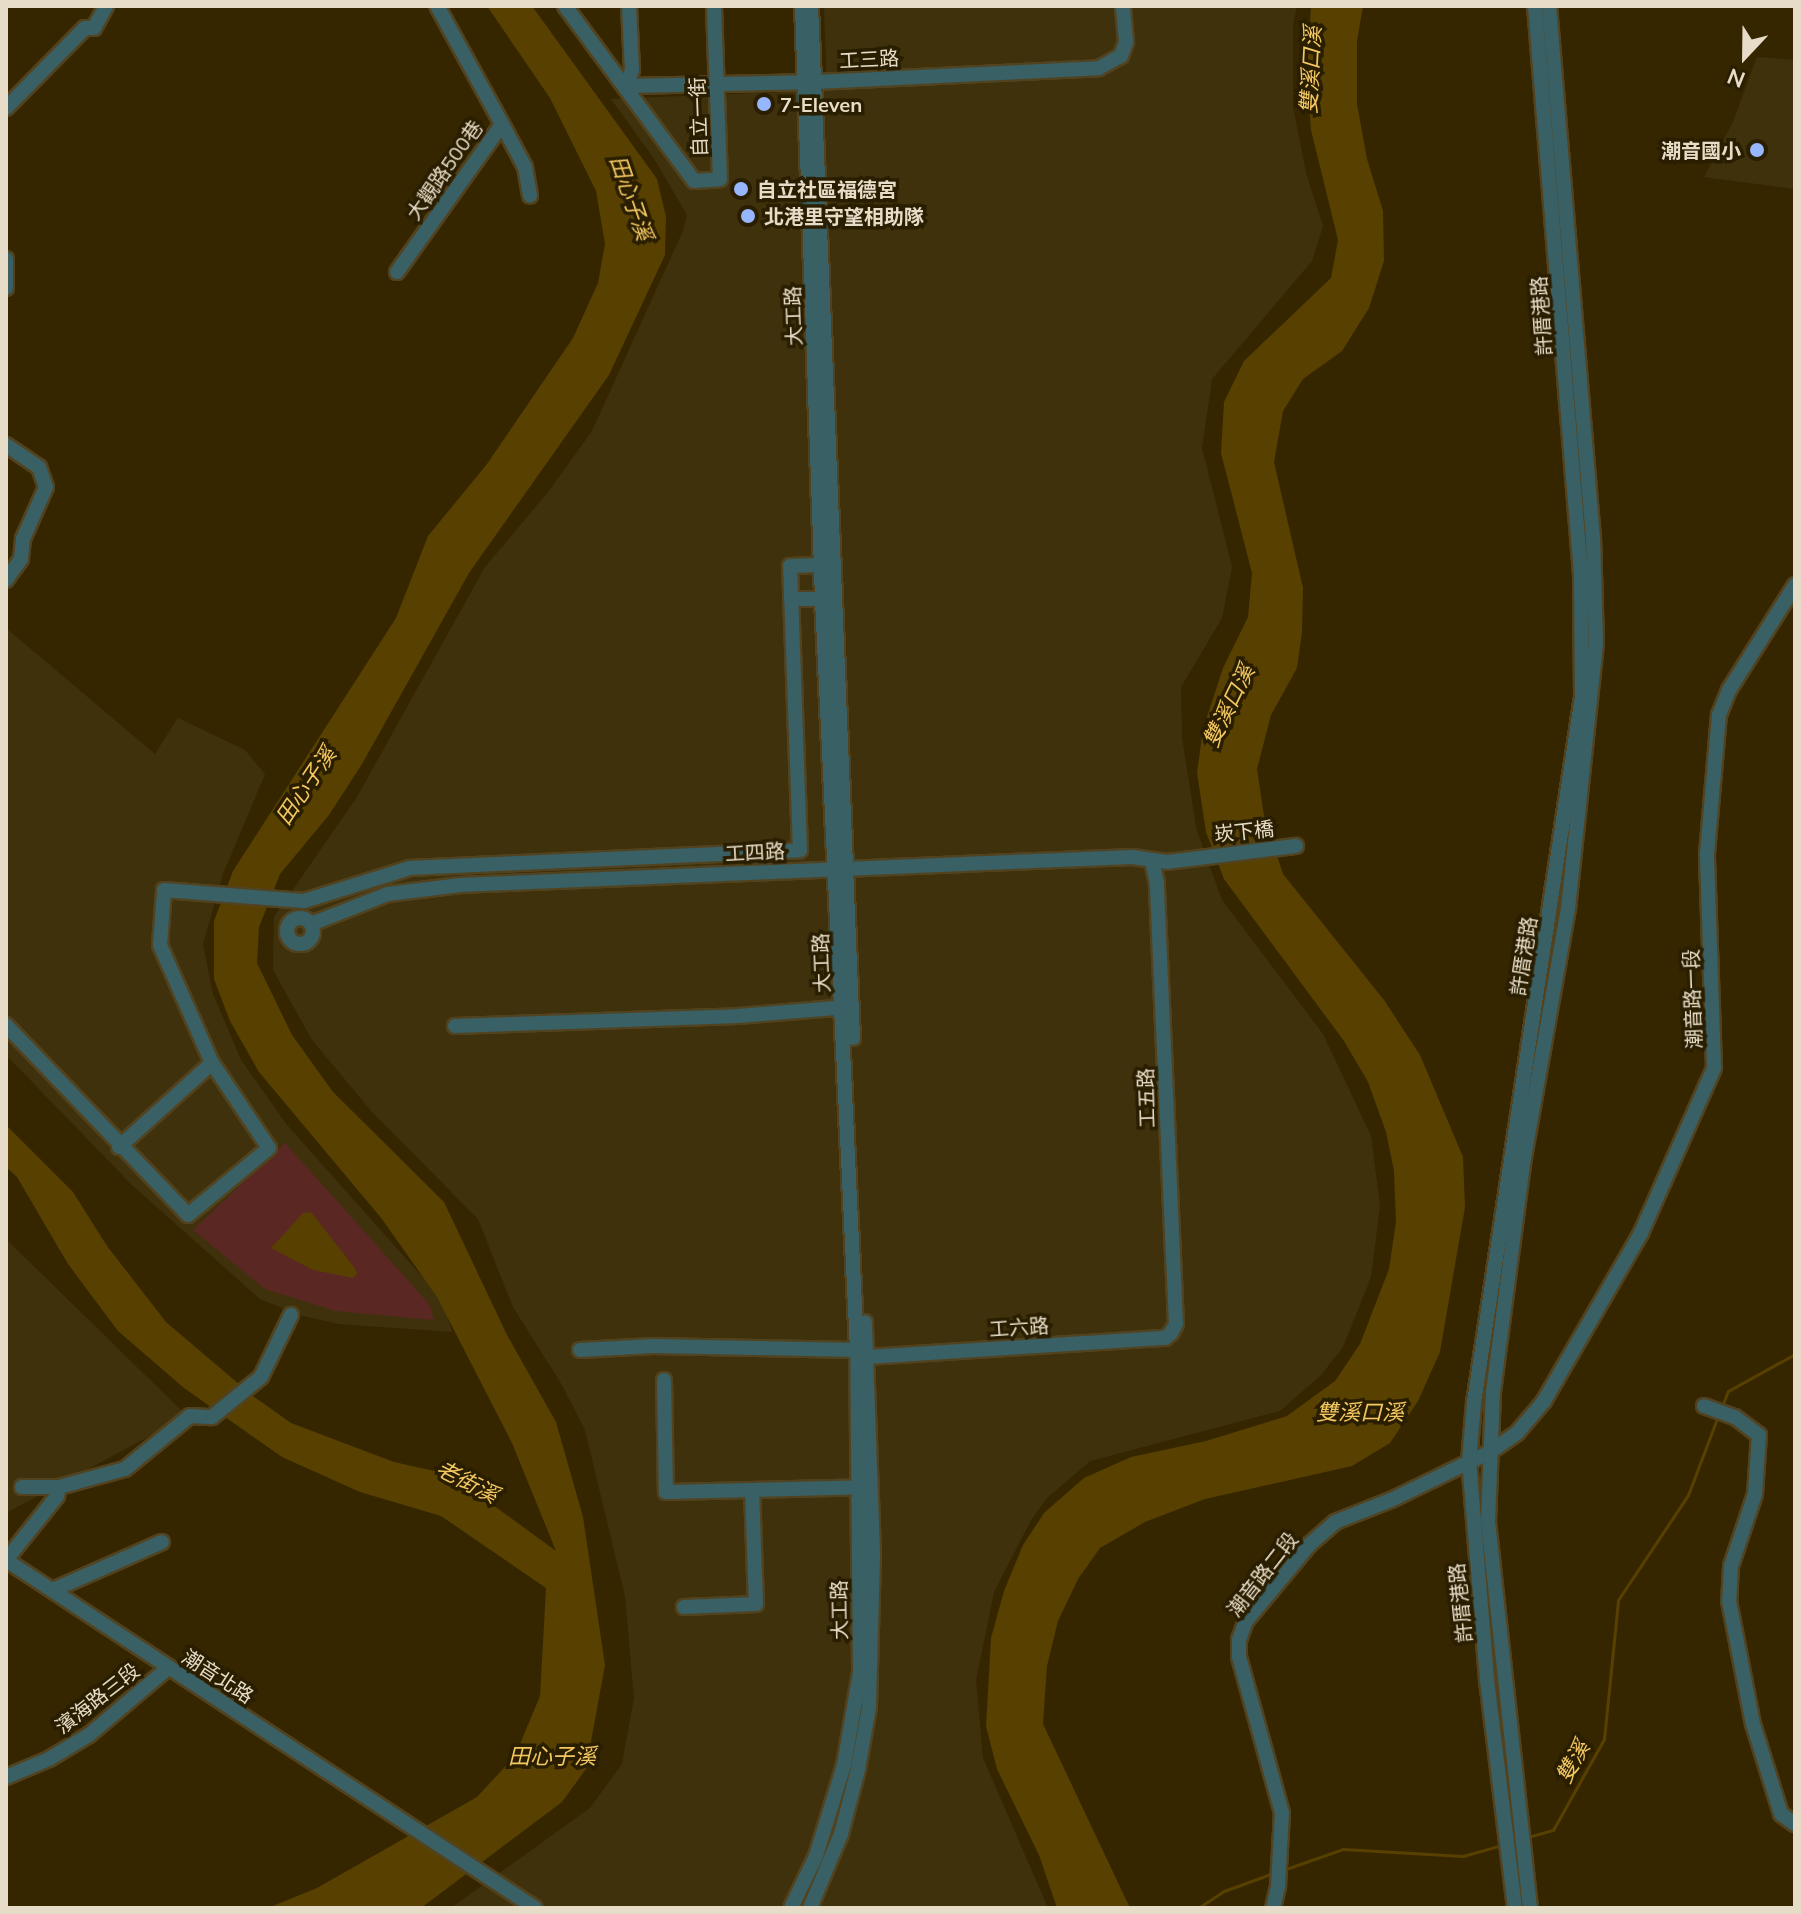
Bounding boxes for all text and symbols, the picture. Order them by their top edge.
north arrow [1705,16,1785,96]
water label: 雙溪口溪 [1296,25,1326,115]
street label: 工三路 [838,45,900,73]
text: N [1723,62,1749,94]
street label: 自立一街 [685,77,711,157]
place label: 7-Eleven [780,92,862,116]
marker: 7-Eleven [755,95,773,113]
street label: 大觀路500巷 [401,116,487,224]
place label: 潮音國小 [1661,138,1741,162]
marker: 潮音國小 [1748,141,1766,159]
water label: 田心子溪 [604,152,658,244]
place label: 自立社區福德宮 [757,177,897,201]
marker: 自立社區福德宮 [732,180,750,198]
place label: 北港里守望相助隊 [764,204,924,228]
marker: 北港里守望相助隊 [739,207,757,225]
street label: 許厝港路 [1526,275,1556,357]
street label: 大工路 [780,286,806,346]
water label: 雙溪口溪 [1198,661,1260,751]
water label: 田心子溪 [270,742,342,830]
street label: 崁下橋 [1213,816,1275,846]
street label: 工四路 [724,838,786,866]
street label: 許厝港路 [1505,915,1541,997]
street label: 大工路 [808,933,834,993]
street label: 潮音路一段 [1678,949,1706,1049]
street label: 工五路 [1133,1068,1159,1128]
street label: 工六路 [988,1313,1050,1341]
water label: 雙溪口溪 [1316,1400,1404,1426]
water label: 老街溪 [432,1455,502,1509]
street label: 潮音路二段 [1222,1527,1302,1621]
street label: 許厝港路 [1444,1562,1476,1644]
street label: 大工路 [826,1580,852,1640]
street label: 潮音北路 [178,1644,258,1708]
street label: 濱海路三段 [50,1658,144,1738]
water label: 雙溪 [1551,1736,1595,1788]
water label: 田心子溪 [508,1744,596,1770]

